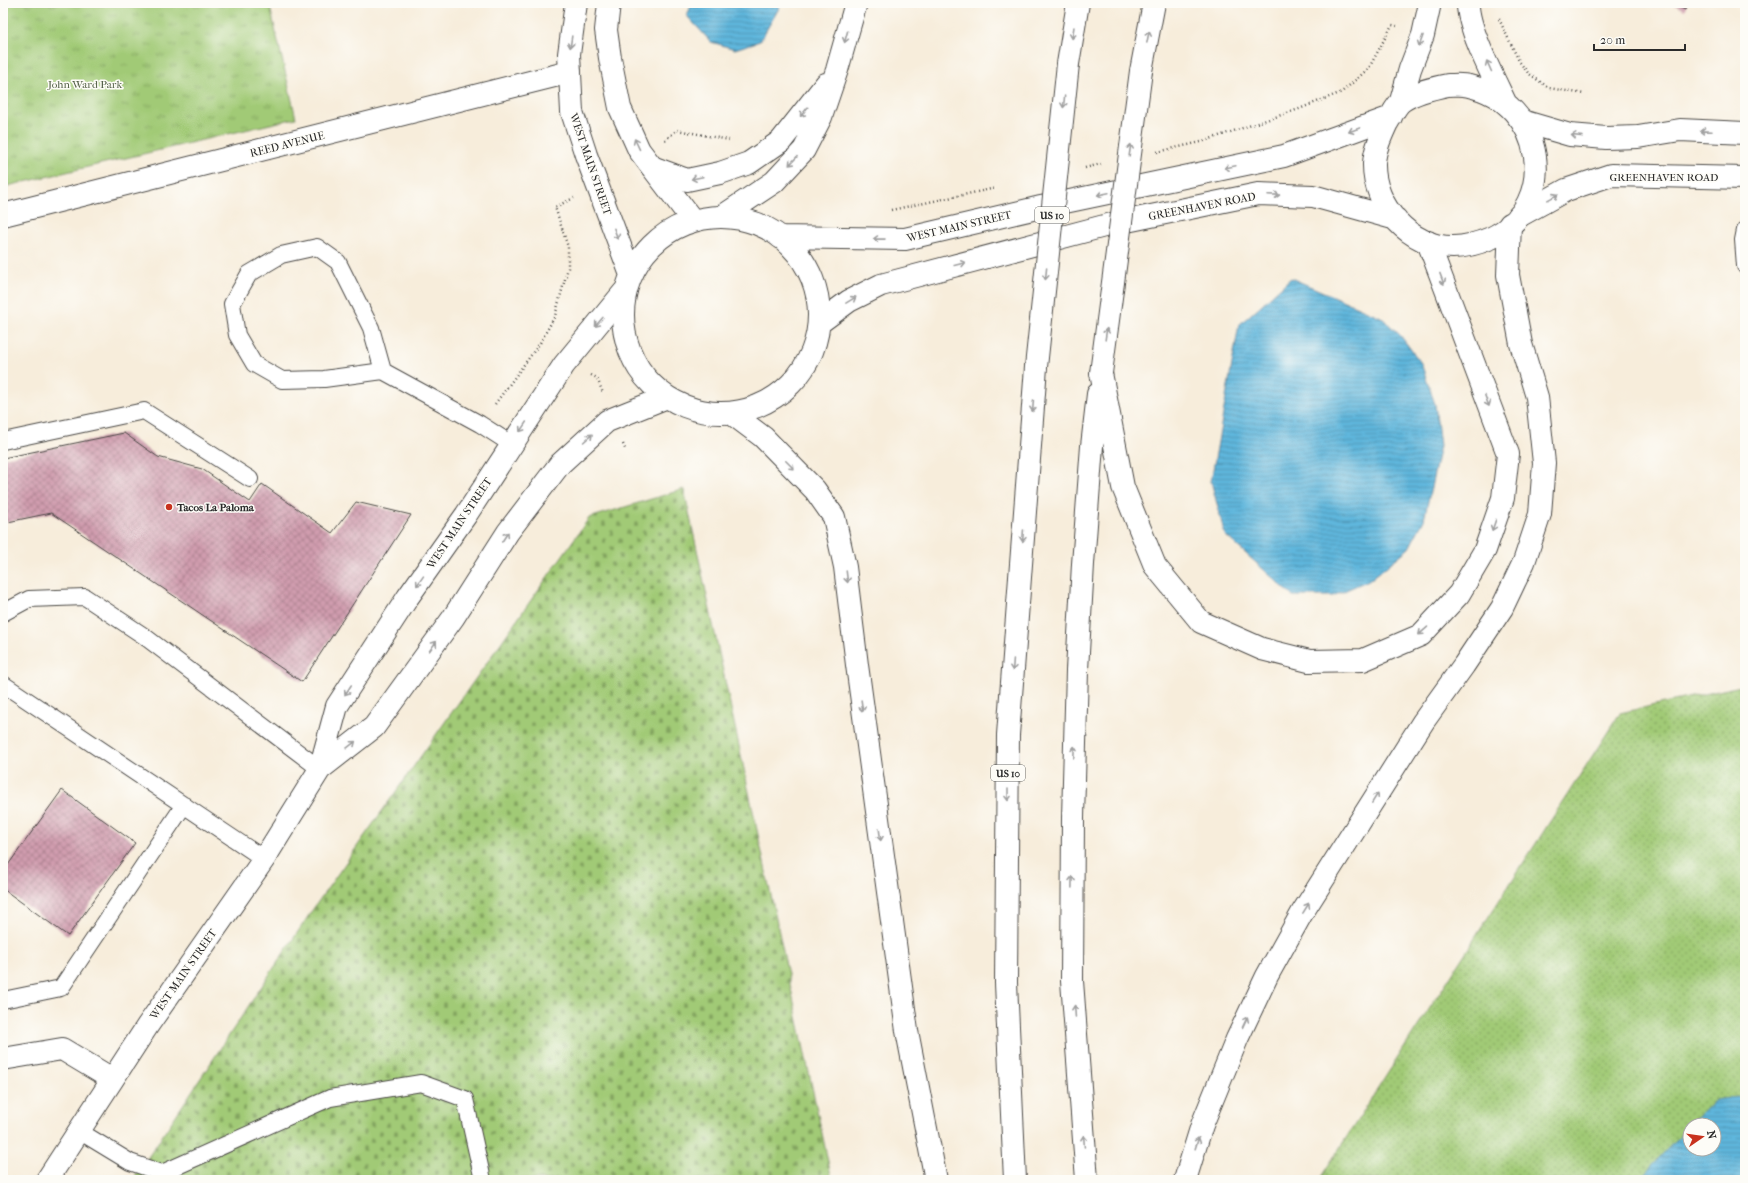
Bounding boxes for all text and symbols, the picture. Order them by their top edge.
one-way arrow [1069,26,1077,39]
scale bar [1594,26,1685,52]
one-way arrow [842,30,849,43]
one-way arrow [1144,31,1152,44]
text: 20 m [1600,33,1625,47]
one-way arrow [1416,34,1424,46]
one-way arrow [567,35,575,48]
one-way arrow [1485,61,1492,73]
park label: John Ward Park [47,78,122,91]
one-way arrow [1060,96,1068,109]
one-way arrow [800,106,808,117]
street label: WEST MAIN STREET [567,110,614,217]
one-way arrow [1349,127,1361,135]
one-way arrow [1700,127,1713,135]
street label: REED AVENUE [249,129,326,160]
one-way arrow [1571,132,1584,139]
one-way arrow [633,138,640,150]
one-way arrow [1126,144,1134,157]
one-way arrow [789,156,798,167]
one-way arrow [1224,164,1237,172]
street label: GREENHAVEN ROAD [1610,171,1718,184]
one-way arrow [691,174,704,182]
one-way arrow [1097,190,1110,198]
street label: GREENHAVEN ROAD [1147,190,1257,223]
one-way arrow [1267,191,1280,199]
one-way arrow [1547,192,1559,200]
road number: US 10 [1035,207,1069,223]
street label: WEST MAIN STREET [905,208,1013,245]
one-way arrow [612,227,620,239]
one-way arrow [873,235,886,243]
one-way arrow [953,260,966,267]
one-way arrow [1042,267,1050,280]
one-way arrow [1438,272,1446,284]
one-way arrow [845,296,857,304]
one-way arrow [595,317,604,327]
one-way arrow [1102,328,1110,341]
one-way arrow [1484,394,1492,406]
one-way arrow [1030,399,1037,412]
one-way arrow [519,421,527,432]
one-way arrow [583,434,593,443]
one-way arrow [785,460,795,470]
street label: WEST MAIN STREET [424,475,495,572]
place label: Tacos La Paloma [176,501,255,514]
marker: Tacos La Paloma [164,502,174,512]
one-way arrow [1490,519,1498,531]
one-way arrow [1020,529,1027,542]
one-way arrow [501,531,509,543]
one-way arrow [843,570,850,583]
one-way arrow [416,575,424,586]
one-way arrow [1418,627,1428,636]
one-way arrow [429,641,437,652]
one-way arrow [1010,658,1017,671]
one-way arrow [344,684,352,695]
one-way arrow [858,699,866,712]
one-way arrow [345,741,356,749]
one-way arrow [1071,746,1078,759]
road number: US 10 [991,765,1025,781]
one-way arrow [1004,788,1012,801]
one-way arrow [1372,792,1380,804]
one-way arrow [876,828,884,841]
one-way arrow [1068,876,1076,889]
one-way arrow [1302,902,1310,913]
street label: WEST MAIN STREET [147,926,220,1023]
one-way arrow [1071,1005,1078,1018]
one-way arrow [1242,1017,1249,1029]
north arrow [1682,1117,1722,1157]
text: N [1704,1129,1719,1141]
one-way arrow [1081,1135,1088,1148]
one-way arrow [1193,1137,1201,1149]

